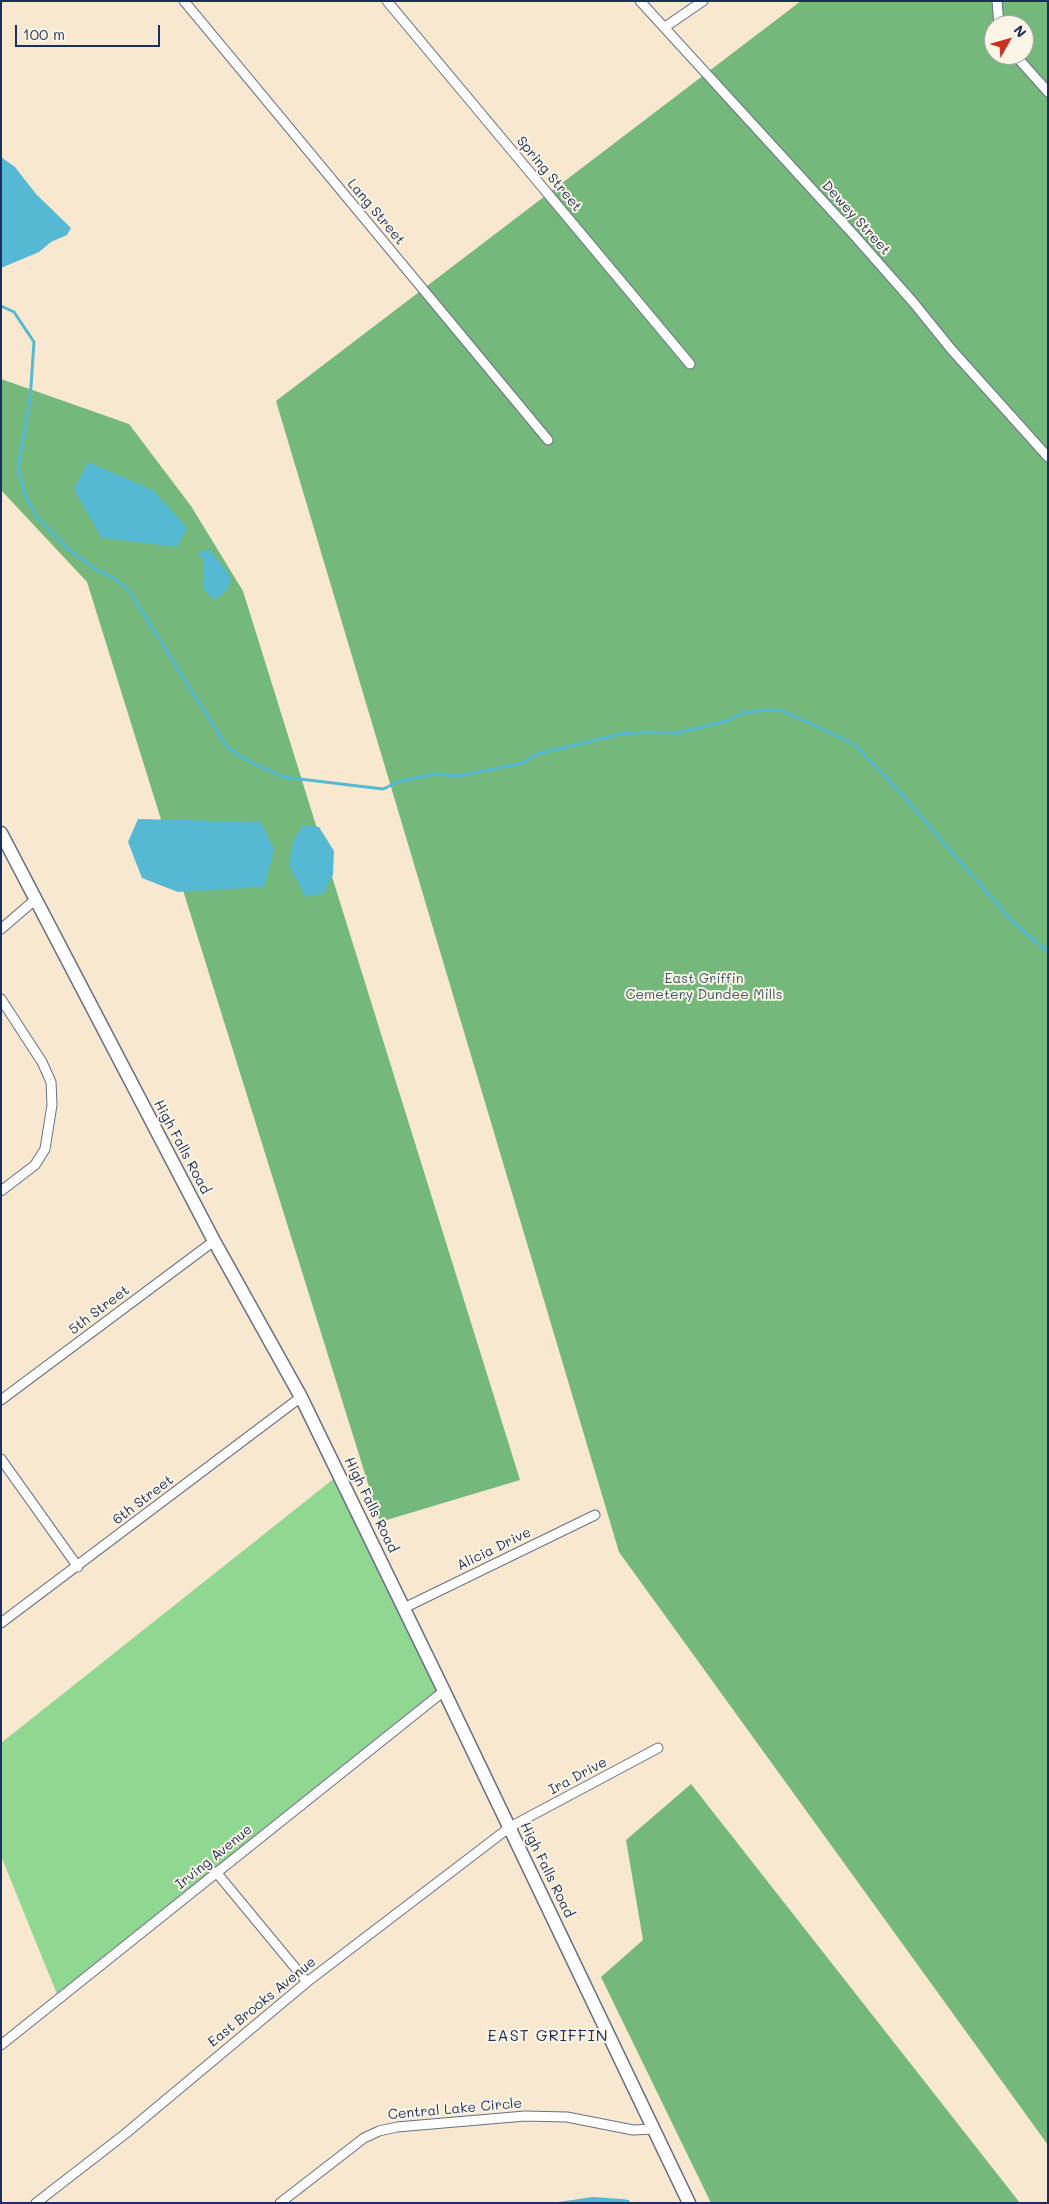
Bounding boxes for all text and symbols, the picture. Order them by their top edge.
scale bar [18,15,162,47]
north arrow [984,15,1034,65]
text: N [1010,21,1031,41]
text: 100 m [23,24,65,44]
street label: Spring Street [513,133,585,215]
street label: Lang Street [344,176,408,248]
street label: Dewey Street [818,177,894,259]
park label: East Griffin Cemetery Dundee Mills [625,971,783,1004]
street label: High Falls Road [150,1097,214,1197]
street label: 5th Street [65,1282,133,1338]
street label: High Falls Road [341,1454,401,1556]
street label: 6th Street [109,1472,177,1528]
street label: Alicia Drive [454,1524,534,1574]
street label: Ira Drive [546,1754,610,1798]
street label: High Falls Road [517,1819,577,1921]
street label: Irving Avenue [172,1821,256,1893]
street label: East Brooks Avenue [205,1953,319,2051]
district label: EAST GRIFFIN [486,2026,610,2046]
street label: Central Lake Circle [387,2095,523,2123]

